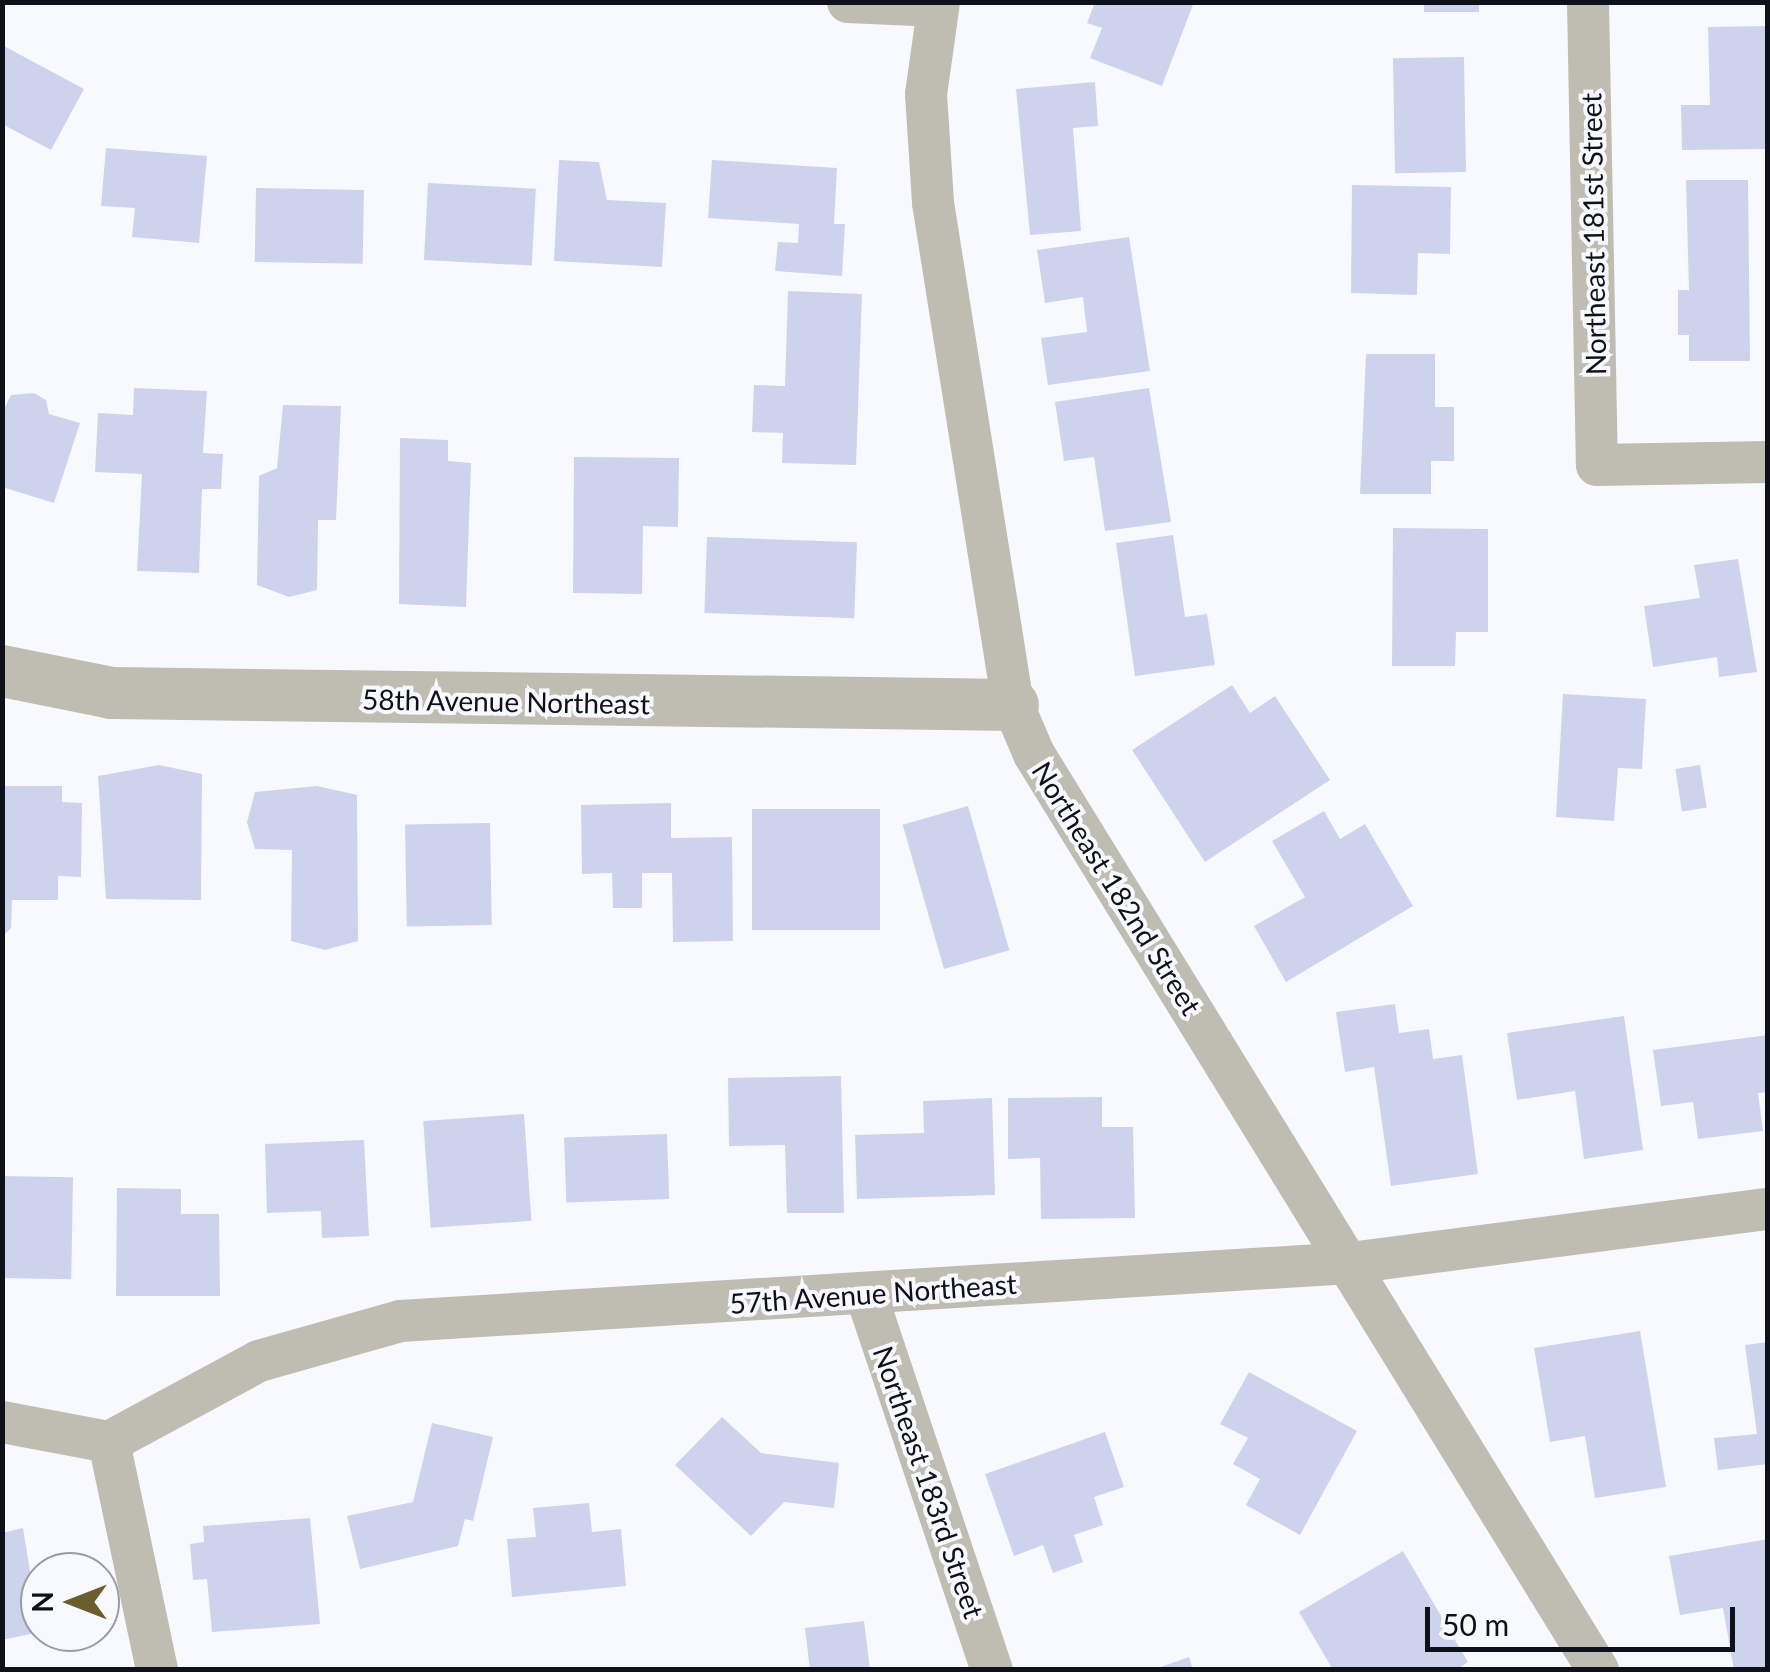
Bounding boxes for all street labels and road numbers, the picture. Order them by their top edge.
street label: Northeast 181st Street [1574,92,1612,376]
street label: 58th Avenue Northeast [361,682,651,720]
street label: Northeast 182nd Street [1025,755,1209,1021]
street label: 57th Avenue Northeast [728,1266,1018,1320]
street label: Northeast 183rd Street [867,1341,991,1623]

